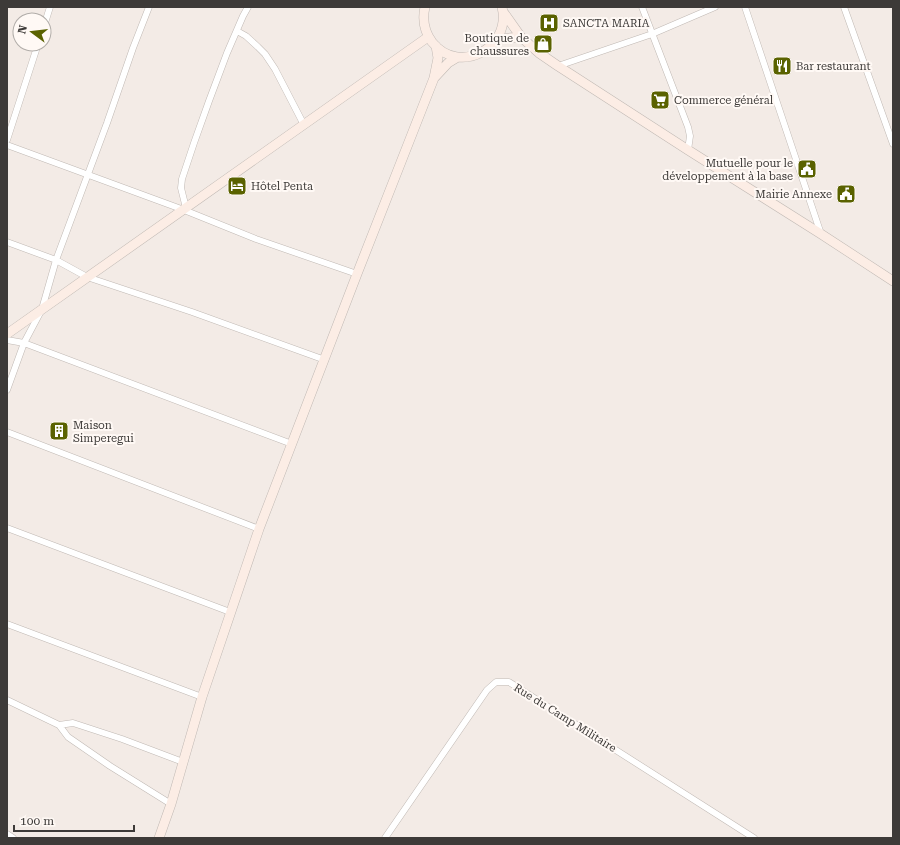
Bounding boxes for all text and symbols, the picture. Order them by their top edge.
north arrow [12,12,52,52]
hospital icon: SANCTA MARIA [538,12,560,34]
place label: SANCTA MARIA [563,17,650,30]
text: N [15,23,30,35]
place label: Boutique de chaussures [465,32,529,58]
shop icon: Boutique de chaussures [532,33,554,55]
restaurant icon: Bar restaurant [771,55,793,77]
place label: Bar restaurant [796,60,871,73]
supermarket icon: Commerce général [649,89,671,111]
place label: Commerce général [674,94,774,107]
place label: Mutuelle pour le développement à la base [662,157,793,183]
public building icon: Mutuelle pour le développement à la base [796,158,818,180]
hotel icon: Hôtel Penta [226,175,248,197]
place label: Hôtel Penta [251,180,313,193]
public building icon: Mairie Annexe [835,183,857,205]
place label: Mairie Annexe [755,188,832,201]
place label: Maison Simperegui [73,419,134,445]
building icon: Maison Simperegui [48,420,70,442]
street label: Rue du Camp Militaire [511,681,619,755]
scale bar [14,807,134,833]
text: 100 m [20,814,54,828]

